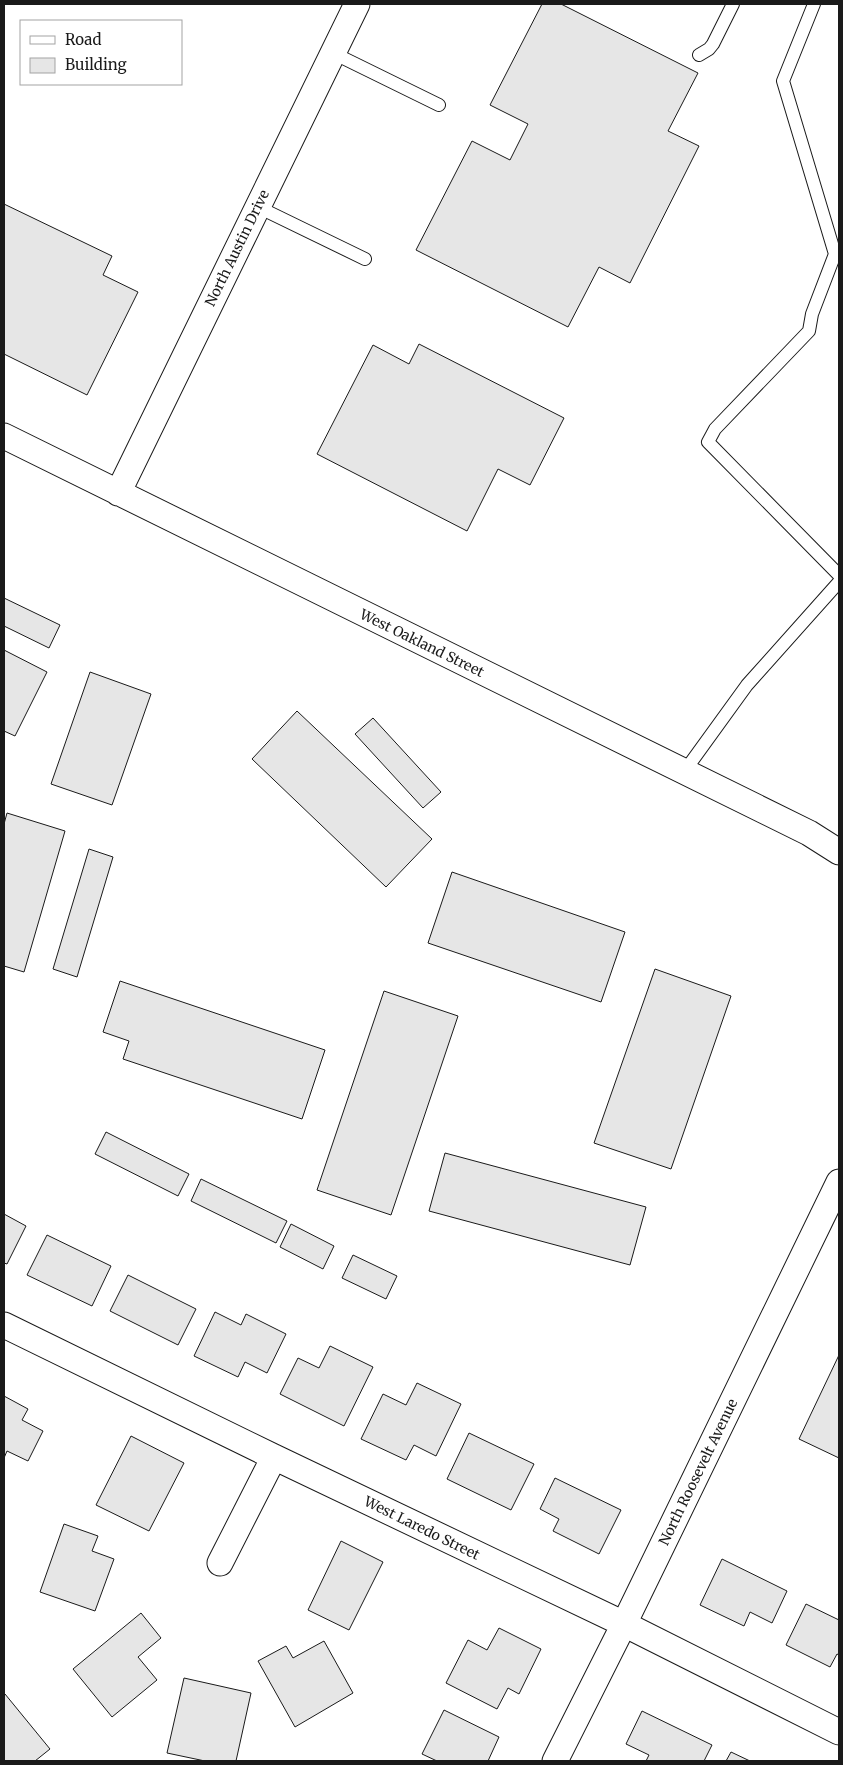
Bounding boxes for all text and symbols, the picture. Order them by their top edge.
legend [20,20,182,85]
text: Road [65,30,101,49]
text: Building [65,55,127,74]
street label: North Austin Drive [201,187,273,309]
street label: West Oakland Street [356,605,487,681]
street label: North Roosevelt Avenue [655,1396,741,1548]
street label: West Laredo Street [360,1492,483,1564]

